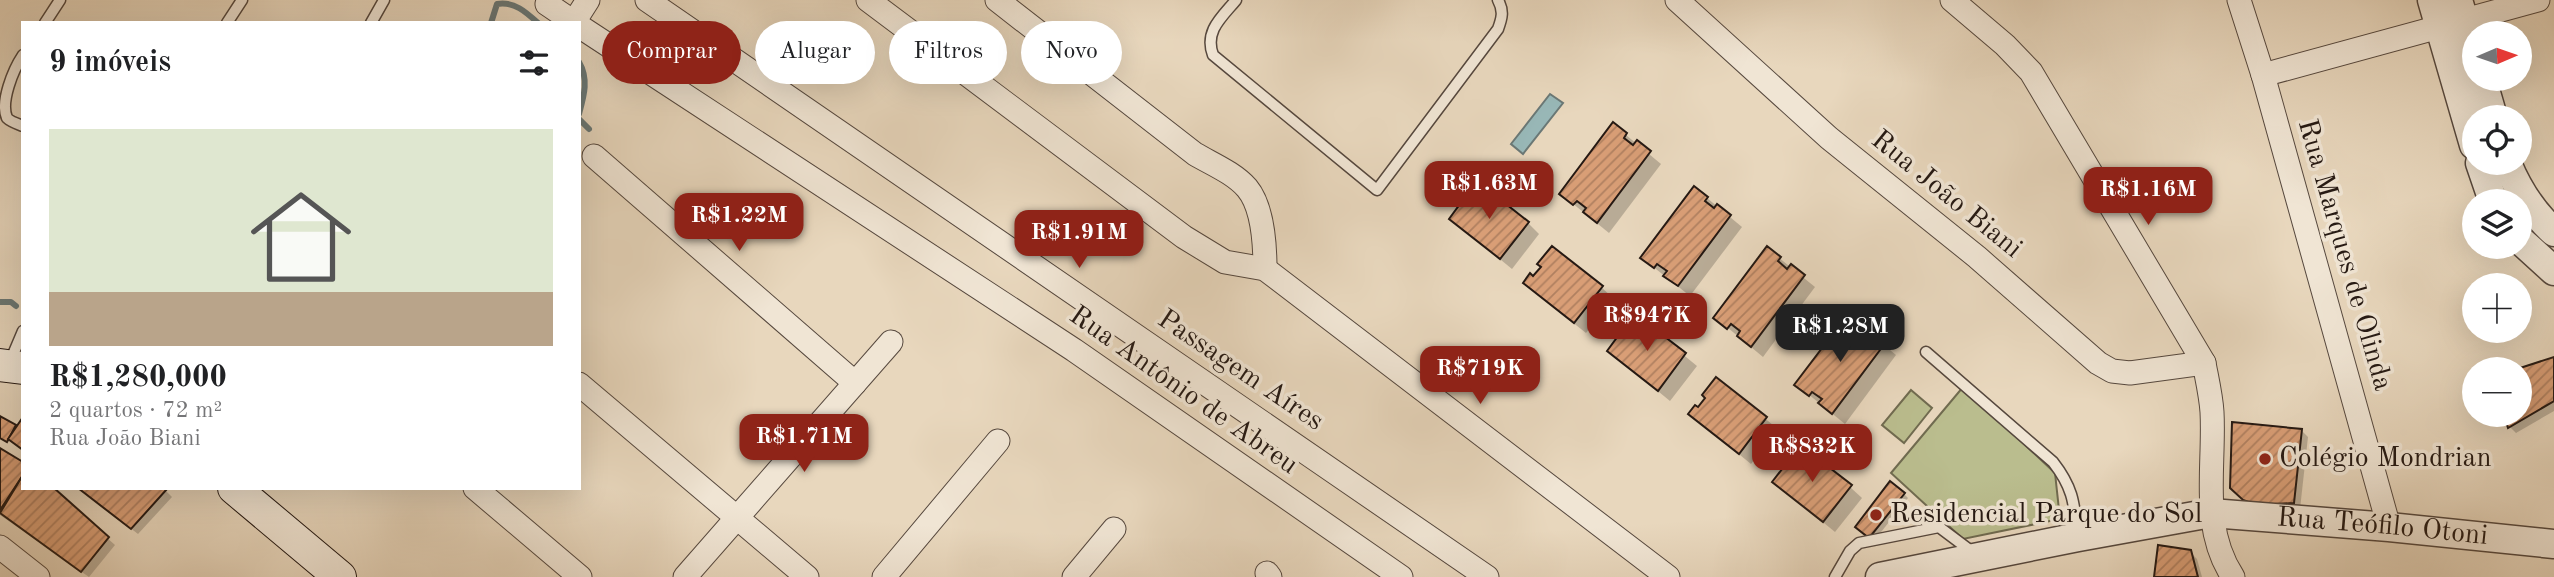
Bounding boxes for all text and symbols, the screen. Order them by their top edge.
chip: Comprar [602,21,741,84]
chip: Alugar [755,21,875,84]
chip: Filtros [889,21,1007,84]
chip: Novo [1021,21,1122,84]
north arrow [2462,21,2532,91]
map controls [2462,21,2532,427]
icon: filters [515,44,553,82]
text: 9 imóveis [49,48,171,78]
button: locate [2462,105,2532,175]
street label: Rua Marques de Olinda [2292,116,2396,394]
street label: Rua João Biani [1865,126,2027,264]
pin: R$1.63M [1424,162,1554,221]
pin: R$1.16M [2083,168,2213,227]
text: R$1.63M [1440,172,1538,195]
icon: home [238,174,364,300]
text: R$1.16M [2099,178,2197,201]
button: layers [2462,189,2532,259]
pin: R$1.22M [674,194,804,253]
text: R$1.22M [690,204,788,227]
pin: R$1.91M [1014,210,1144,270]
text: R$1.91M [1030,221,1128,244]
button: + [2462,273,2532,343]
pin: R$947K [1590,294,1704,353]
street label: Rua Antônio de Abreu [1064,302,1302,480]
text: R$947K [1603,304,1691,327]
pin: R$1.28M [1775,304,1905,364]
street label: Passagem Aíres [1152,305,1328,437]
text: R$1.28M [1791,315,1889,338]
pin: R$719K [1423,346,1537,406]
text: R$719K [1436,357,1524,380]
button: − [2462,357,2532,427]
text: R$1,280,000 [49,363,227,393]
text: 2 quartos · 72 m² [49,399,222,422]
pin: R$1.71M [739,414,869,474]
pin: R$832K [1755,424,1869,484]
text: R$1.71M [755,425,853,448]
text: Rua João Biani [49,427,201,450]
text: R$832K [1768,435,1856,458]
place label: Colégio Mondrian [2279,445,2492,473]
marker: Colégio Mondrian [2257,451,2273,467]
place label: Residencial Parque do Sol [1890,501,2202,529]
street label: Rua Teófilo Otoni [2276,504,2489,551]
marker: Residencial Parque do Sol [1868,507,1884,523]

